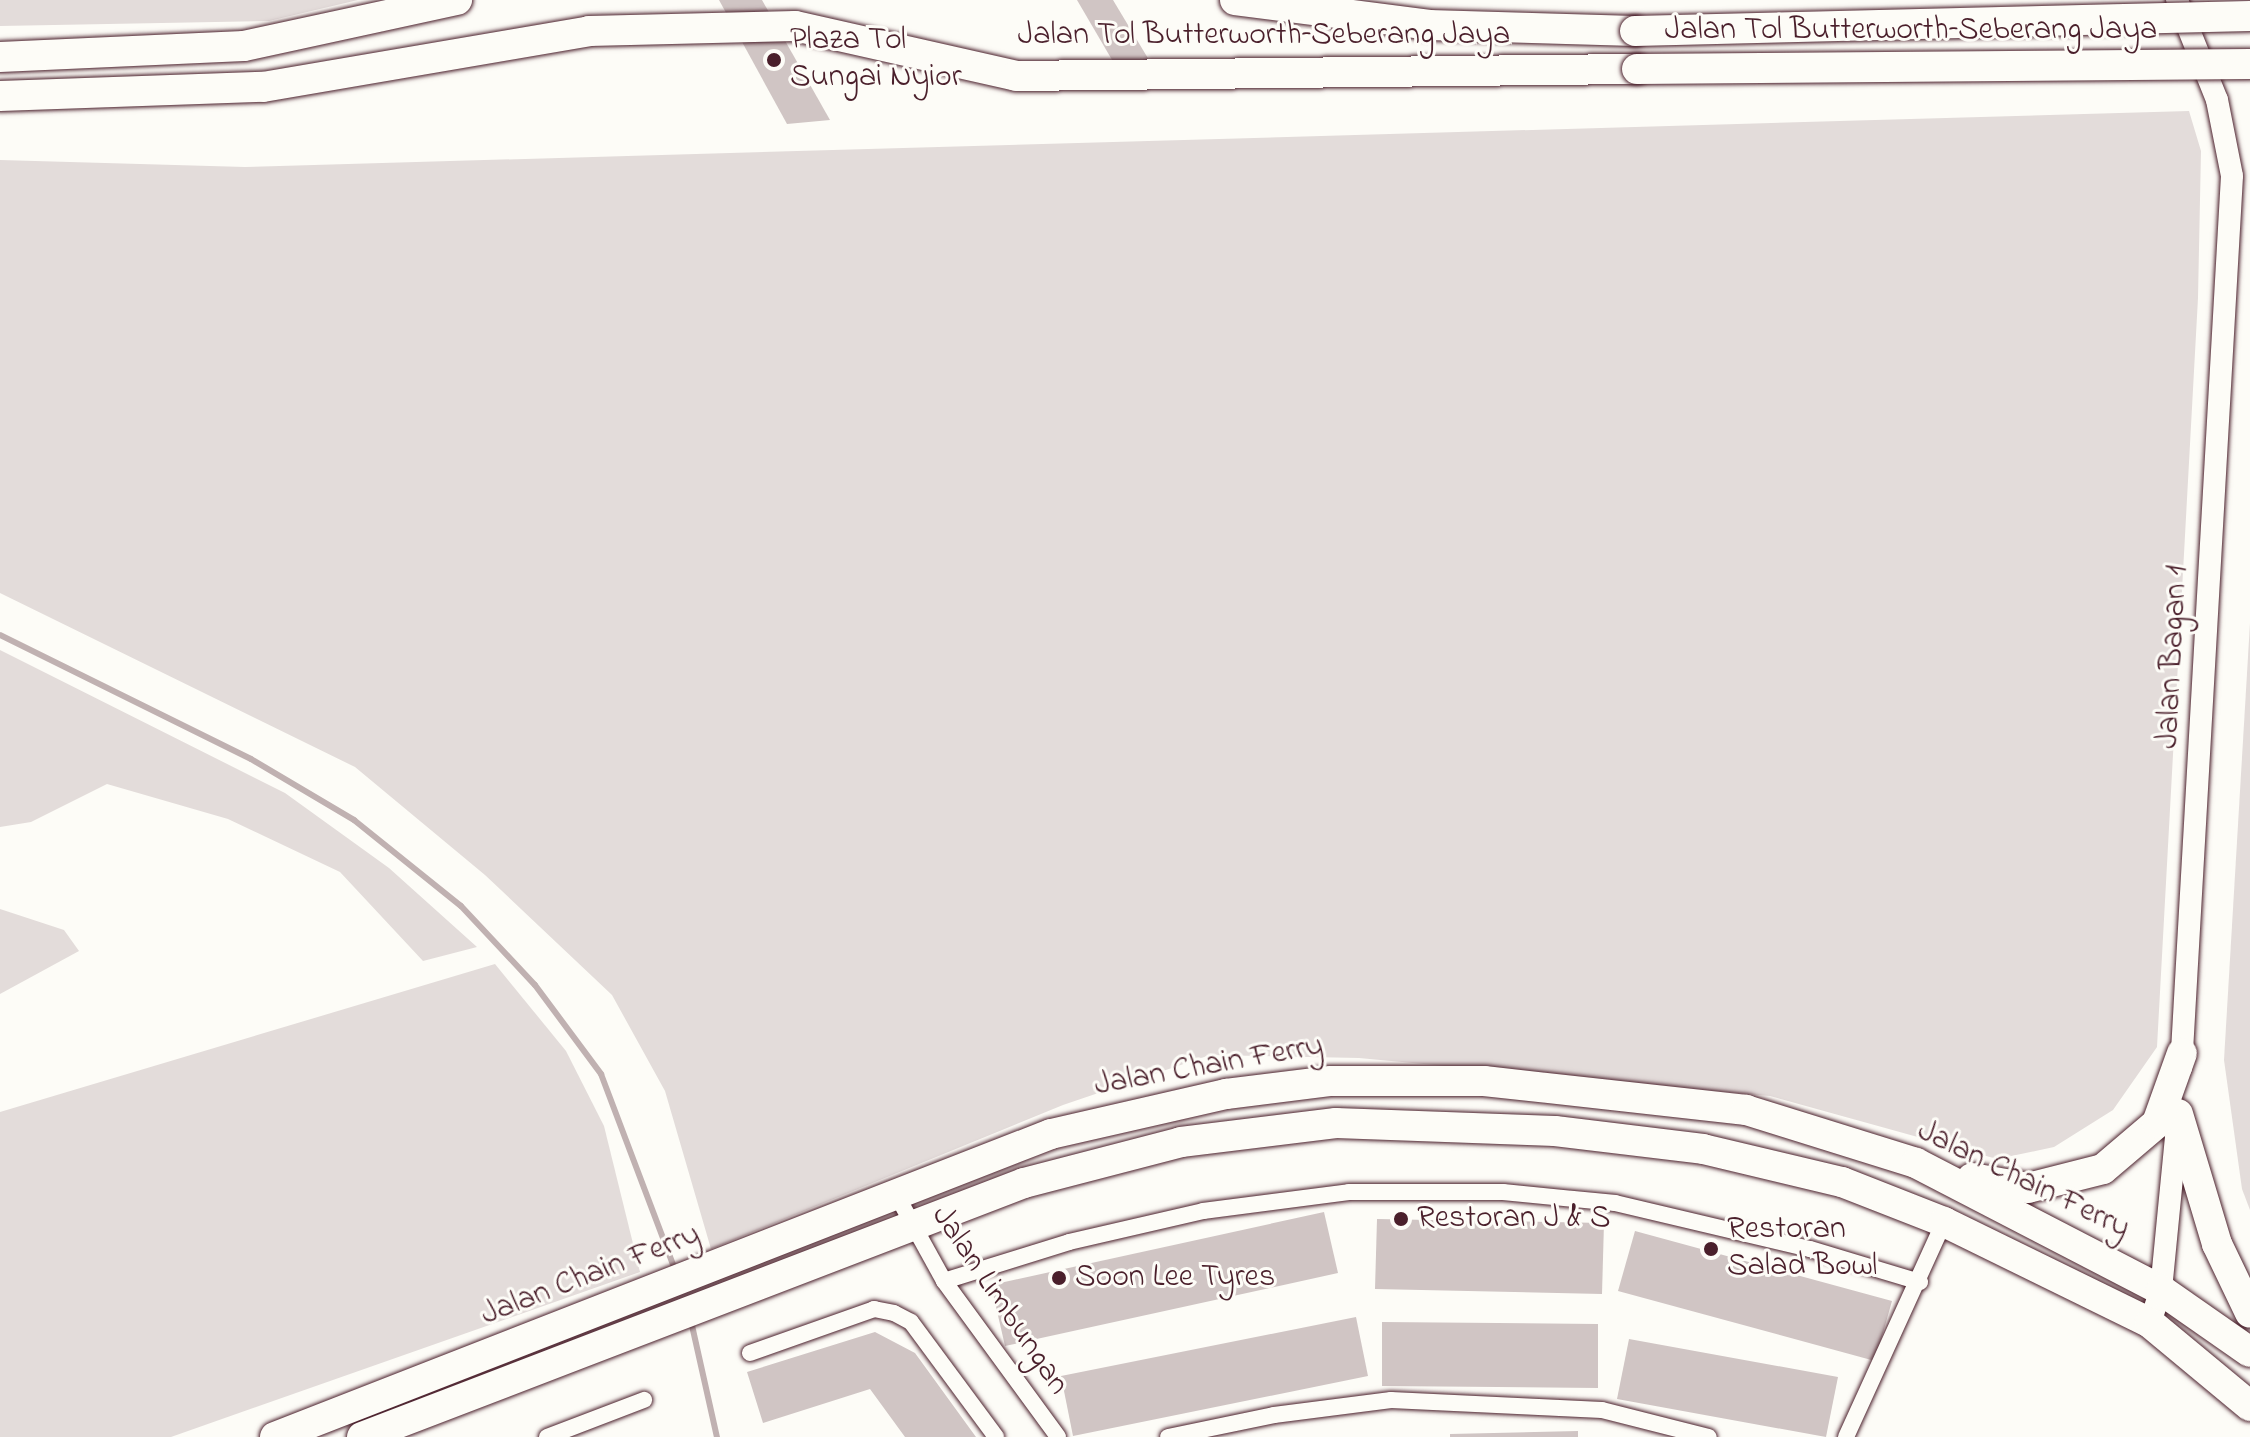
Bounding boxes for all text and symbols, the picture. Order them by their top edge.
street label: Jalan Tol Butterworth–Seberang Jaya [1665,12,2157,50]
street label: Jalan Tol Butterworth–Seberang Jaya [1018,17,1510,55]
place label: Plaza Tol Sungai Nyior [790,23,962,98]
marker: Plaza Tol Sungai Nyior [765,51,783,69]
street label: Jalan Bagan 1 [2150,564,2198,750]
street label: Jalan Chain Ferry [1092,1028,1326,1106]
street label: Jalan Chain Ferry [1910,1113,2136,1249]
street label: Jalan Limbungan [922,1199,1076,1403]
place label: Restoran J & S [1417,1200,1610,1238]
marker: Restoran J & S [1392,1210,1410,1228]
place label: Restoran Salad Bowl [1727,1212,1877,1287]
street label: Jalan Chain Ferry [476,1217,706,1335]
marker: Restoran Salad Bowl [1702,1240,1720,1258]
place label: Soon Lee Tyres [1075,1259,1275,1297]
marker: Soon Lee Tyres [1050,1269,1068,1287]

